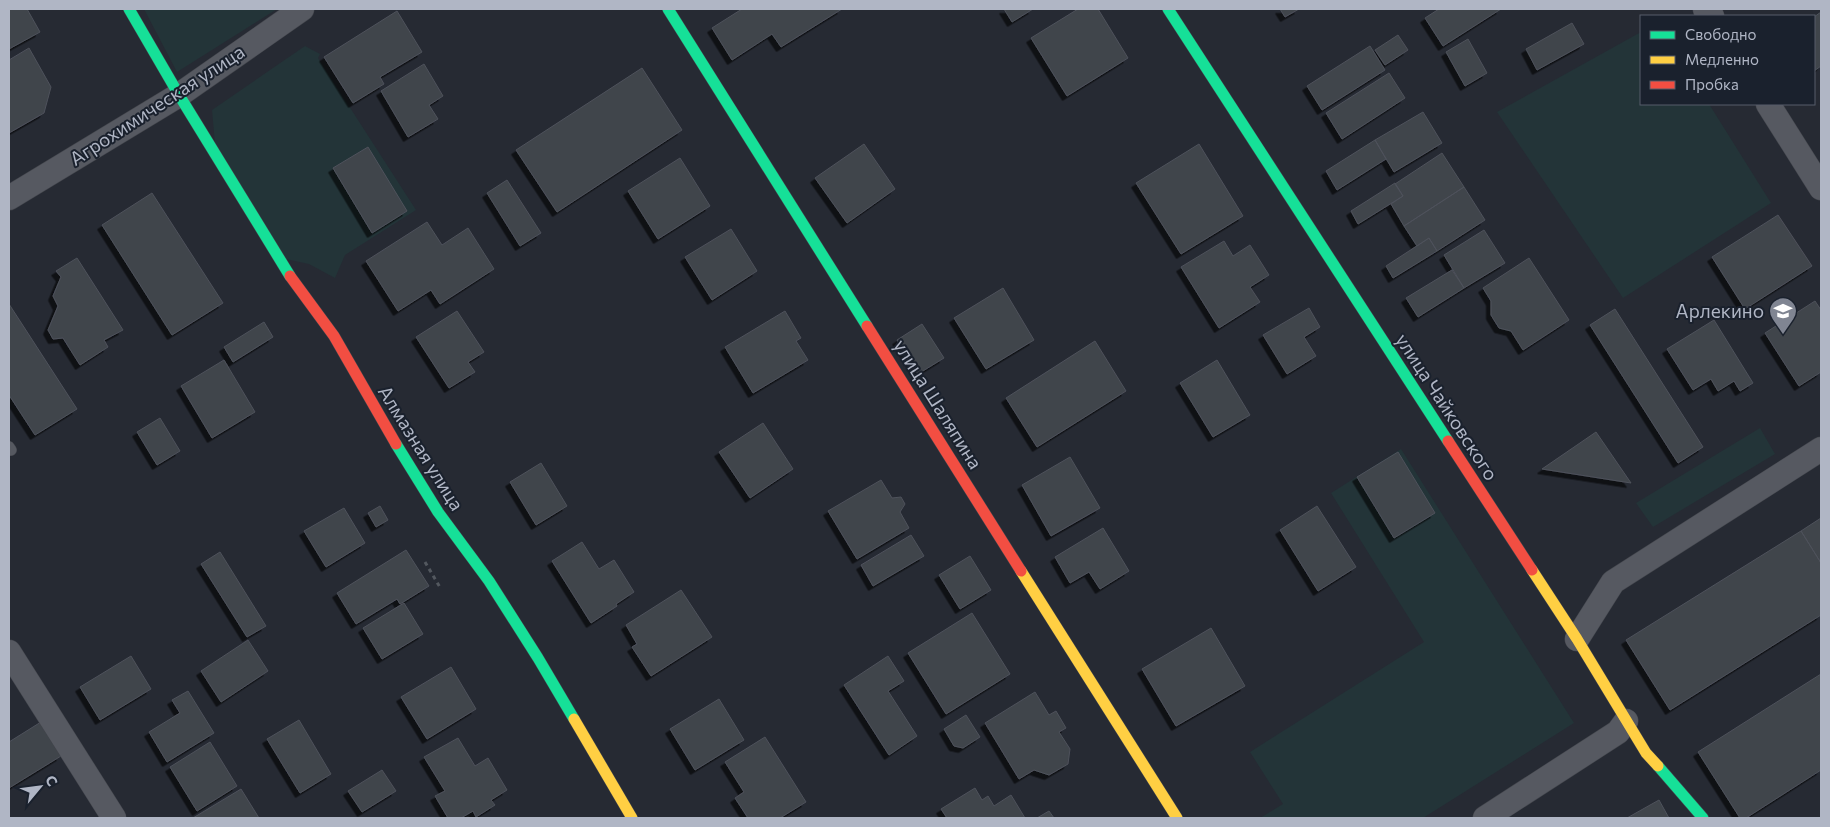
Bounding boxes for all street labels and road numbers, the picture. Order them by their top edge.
street label: Агрохимическая улица [65,39,249,170]
street label: улица Чайковского [1391,329,1503,484]
street label: улица Шаляпина [889,335,988,473]
street label: Алмазная улица [374,381,469,514]

